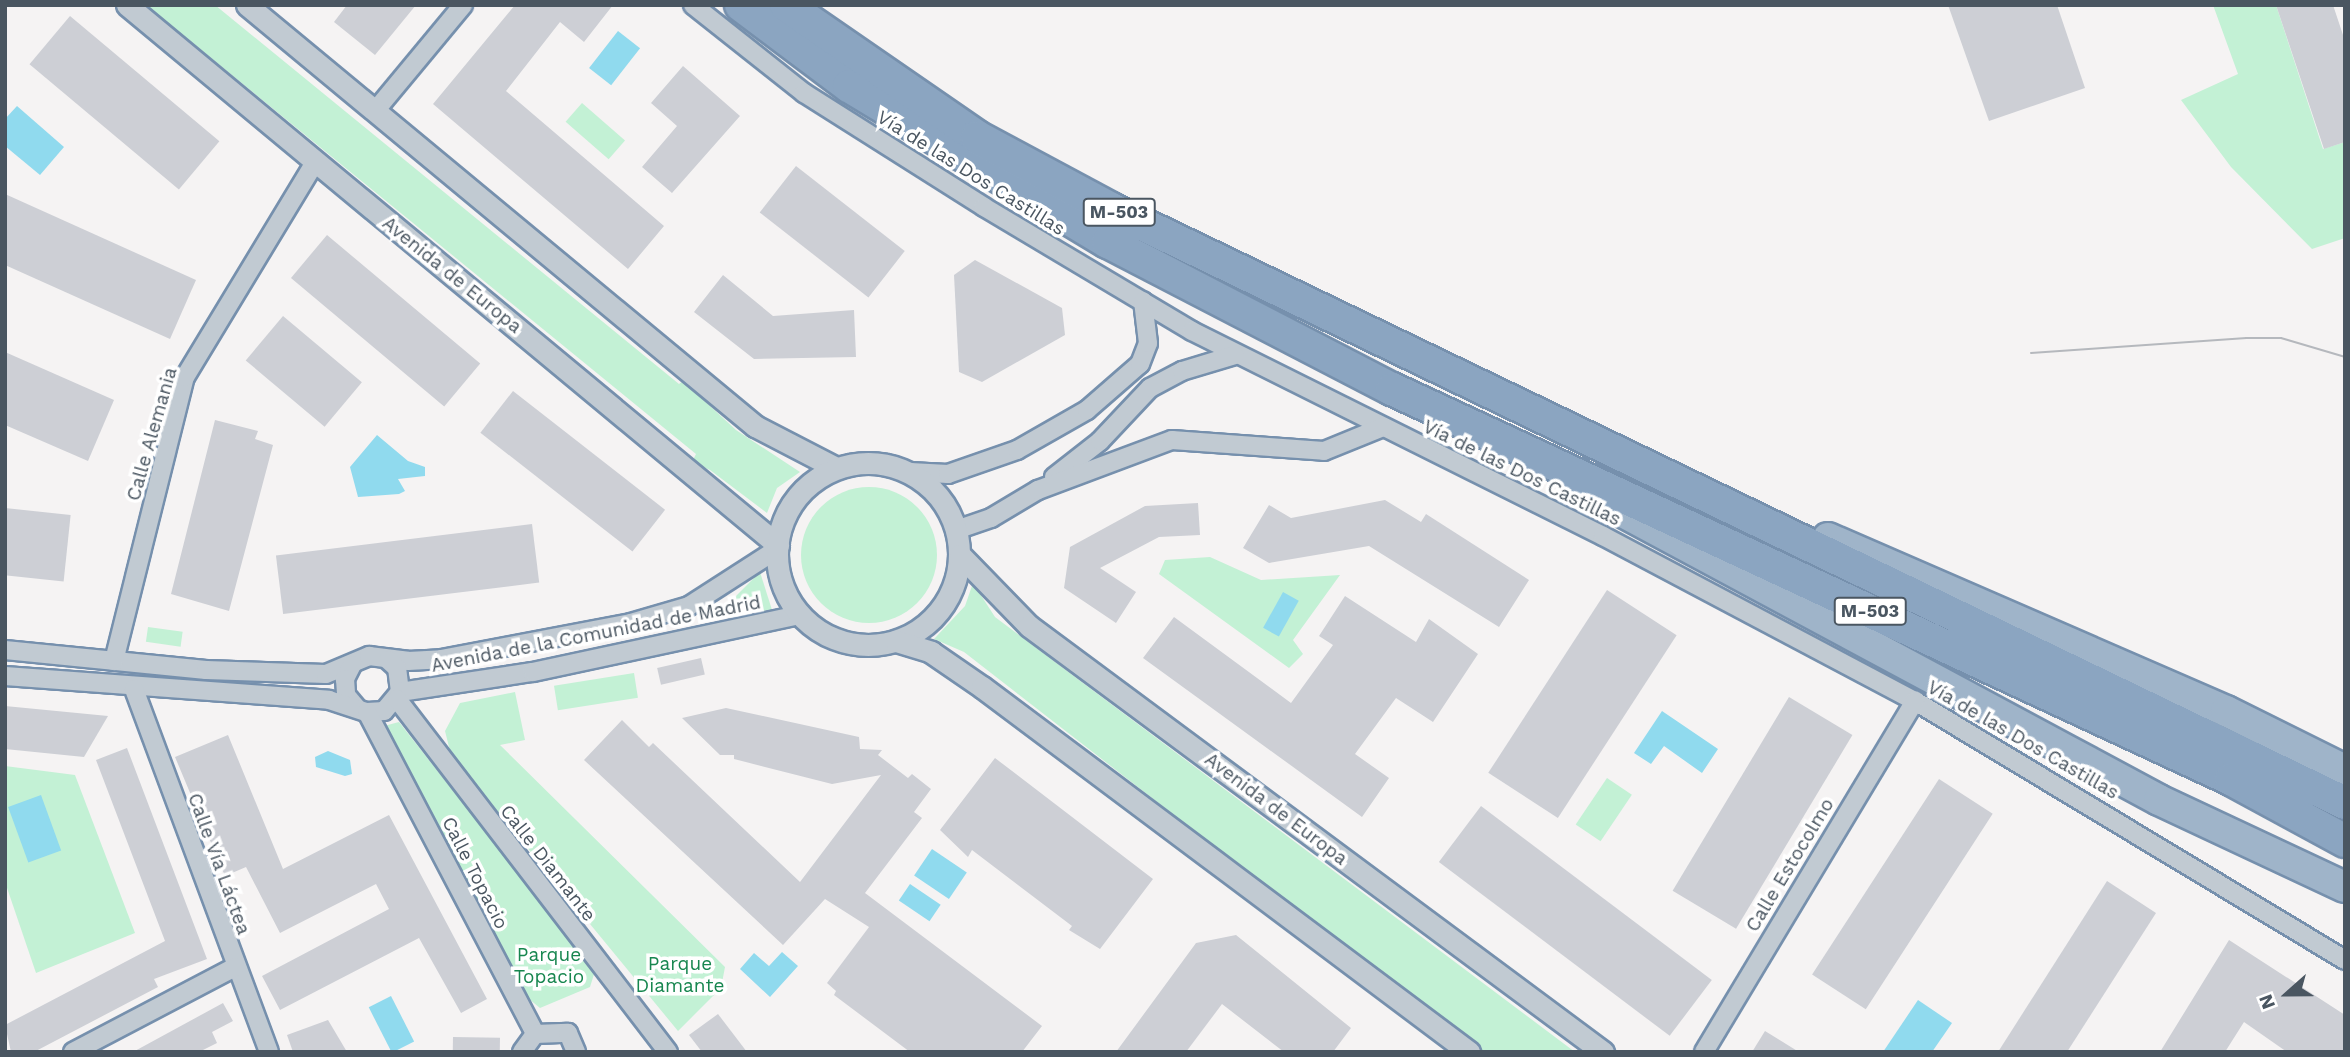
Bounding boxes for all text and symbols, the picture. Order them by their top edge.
street label: Vía de las Dos Castillas [873,106,1069,240]
road number: M-503 [1082,197,1156,226]
street label: Avenida de Europa [378,212,526,338]
street label: Calle Alemania [122,364,182,504]
street label: Vía de las Dos Castillas [1419,415,1625,531]
street label: Avenida de la Comunidad de Madrid [429,591,763,677]
road number: M-503 [1833,596,1907,626]
street label: Vía de las Dos Castillas [1923,676,2123,804]
street label: Avenida de Europa [1200,748,1352,870]
street label: Calle Vía Láctea [183,790,255,938]
street label: Calle Estocolmo [1741,794,1839,936]
street label: Calle Diamante [495,800,601,926]
street label: Calle Topacio [437,813,513,933]
park label: Parque Topacio [514,944,584,988]
park label: Parque Diamante [636,953,724,997]
north arrow [2252,959,2322,1029]
text: N [2254,991,2280,1012]

